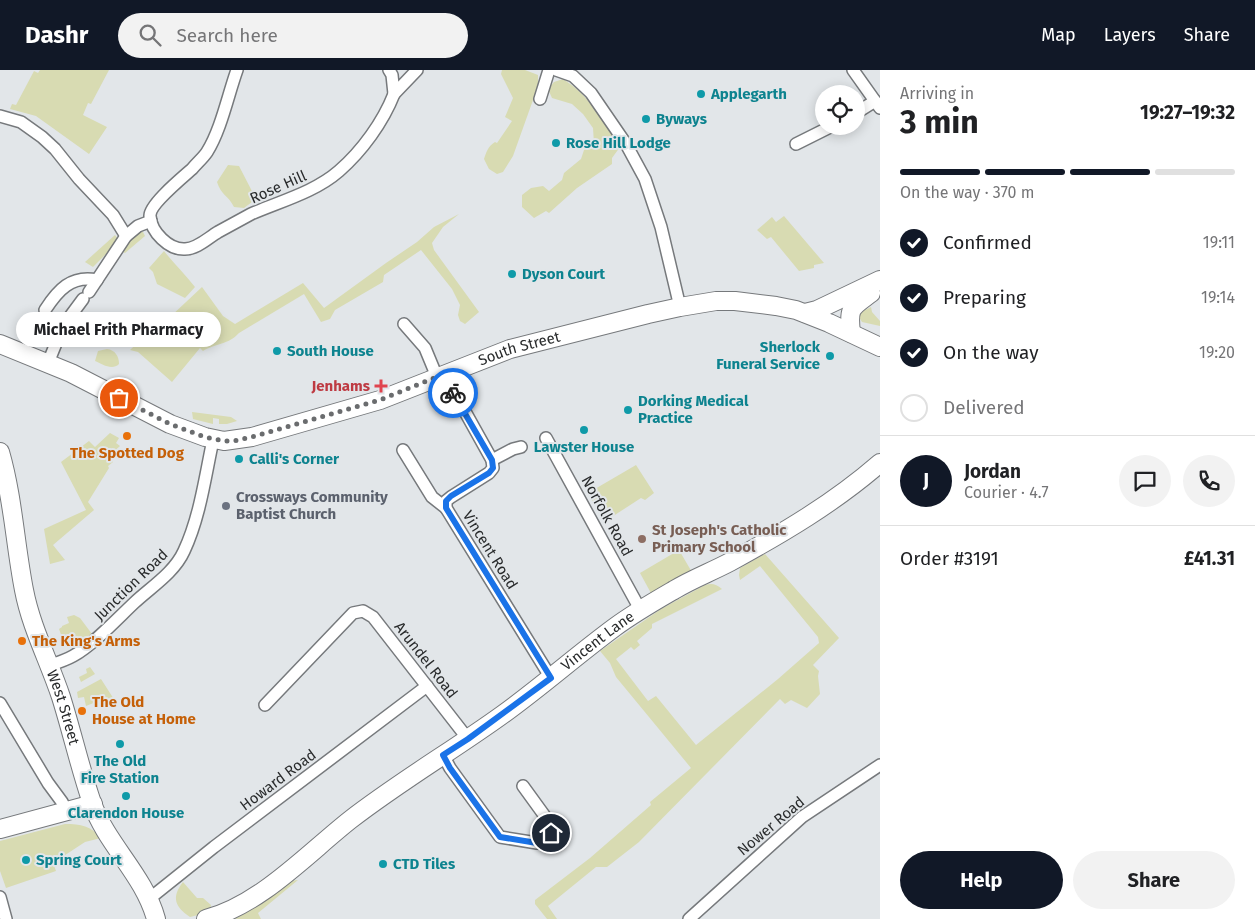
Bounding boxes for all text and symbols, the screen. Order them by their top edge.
search box [118,13,468,58]
text: Dashr [25,21,88,49]
icon: search [136,21,164,49]
text: Search here [176,24,278,47]
text: Map [1041,24,1076,46]
text: Layers [1104,24,1156,46]
text: Share [1184,24,1230,46]
text: Arriving in [900,84,974,103]
place label: Applegarth [710,85,787,103]
map controls [815,85,865,135]
button: locate [815,85,865,135]
marker: Applegarth [695,88,707,100]
text: 19:27–19:32 [1140,101,1235,124]
text: 3 min [900,103,979,141]
place label: Byways [656,110,707,128]
marker: Byways [640,113,652,125]
place label: Rose Hill Lodge [566,134,671,152]
marker: Rose Hill Lodge [550,137,562,149]
street label: Rose Hill [247,166,310,207]
text: On the way · 370 m [900,183,1034,202]
icon: check [900,229,928,257]
text: Confirmed [943,231,1032,254]
text: 19:11 [1203,233,1235,252]
place label: Dyson Court [522,265,605,283]
marker: Dyson Court [506,268,518,280]
icon: check [900,284,928,312]
text: Preparing [943,286,1026,309]
text: 19:14 [1201,288,1235,307]
callout: Michael Frith Pharmacy [17,313,222,348]
text: Michael Frith Pharmacy [34,320,203,339]
street label: South Street [476,328,563,370]
place label: Sherlock Funeral Service [716,338,821,373]
icon: check [900,339,928,367]
text: On the way [943,341,1039,364]
place label: South House [287,342,374,360]
text: 19:20 [1199,343,1235,362]
marker: South House [271,345,283,357]
marker: Sherlock Funeral Service [824,350,836,362]
courier [428,368,478,418]
pin [98,377,140,419]
place label: Jenhams [311,377,370,395]
marker: Jenhams [374,379,388,393]
icon: bike [439,379,467,407]
icon: bag [105,384,133,412]
place label: Dorking Medical Practice [638,392,749,427]
text: Delivered [943,396,1025,419]
marker: Dorking Medical Practice [622,404,634,416]
marker: Lawster House [578,424,590,436]
marker: The Spotted Dog [121,430,133,442]
place label: Lawster House [534,438,634,456]
place label: The Spotted Dog [70,444,185,462]
place label: Calli's Corner [249,450,340,468]
marker: Calli's Corner [233,453,245,465]
button: chat [1119,455,1171,507]
button: phone [1183,455,1235,507]
text: Jordan [964,460,1021,483]
text: J [923,469,929,492]
street label: Norfolk Road [578,473,636,559]
text: Courier · 4.7 [964,483,1049,502]
place label: Crossways Community Baptist Church [236,488,388,523]
marker: Crossways Community Baptist Church [220,500,232,512]
street label: Vincent Road [459,507,521,593]
place label: St Joseph's Catholic Primary School [652,521,787,556]
marker: St Joseph's Catholic Primary School [636,533,648,545]
street label: Junction Road [91,546,171,624]
text: Order #3191 [900,547,999,570]
text: £41.31 [1184,547,1235,570]
street label: Vincent Lane [558,607,638,674]
street label: Arundel Road [391,618,461,702]
place label: The King's Arms [32,632,140,650]
marker: The King's Arms [16,635,28,647]
street label: West Street [43,667,83,747]
place label: The Old House at Home [92,693,196,728]
marker: The Old House at Home [76,705,88,717]
marker: The Old Fire Station [114,738,126,750]
street label: Howard Road [236,746,320,814]
place label: The Old Fire Station [81,752,159,787]
marker: Clarendon House [120,790,132,802]
street label: Nower Road [734,793,808,859]
place label: Clarendon House [68,804,184,822]
pin [530,812,572,854]
icon: home [537,819,565,847]
place label: Spring Court [36,851,122,869]
button: Help [900,851,1063,909]
button: Share [1073,851,1235,909]
marker: Spring Court [20,854,32,866]
place label: CTD Tiles [393,855,455,873]
marker: CTD Tiles [377,858,389,870]

